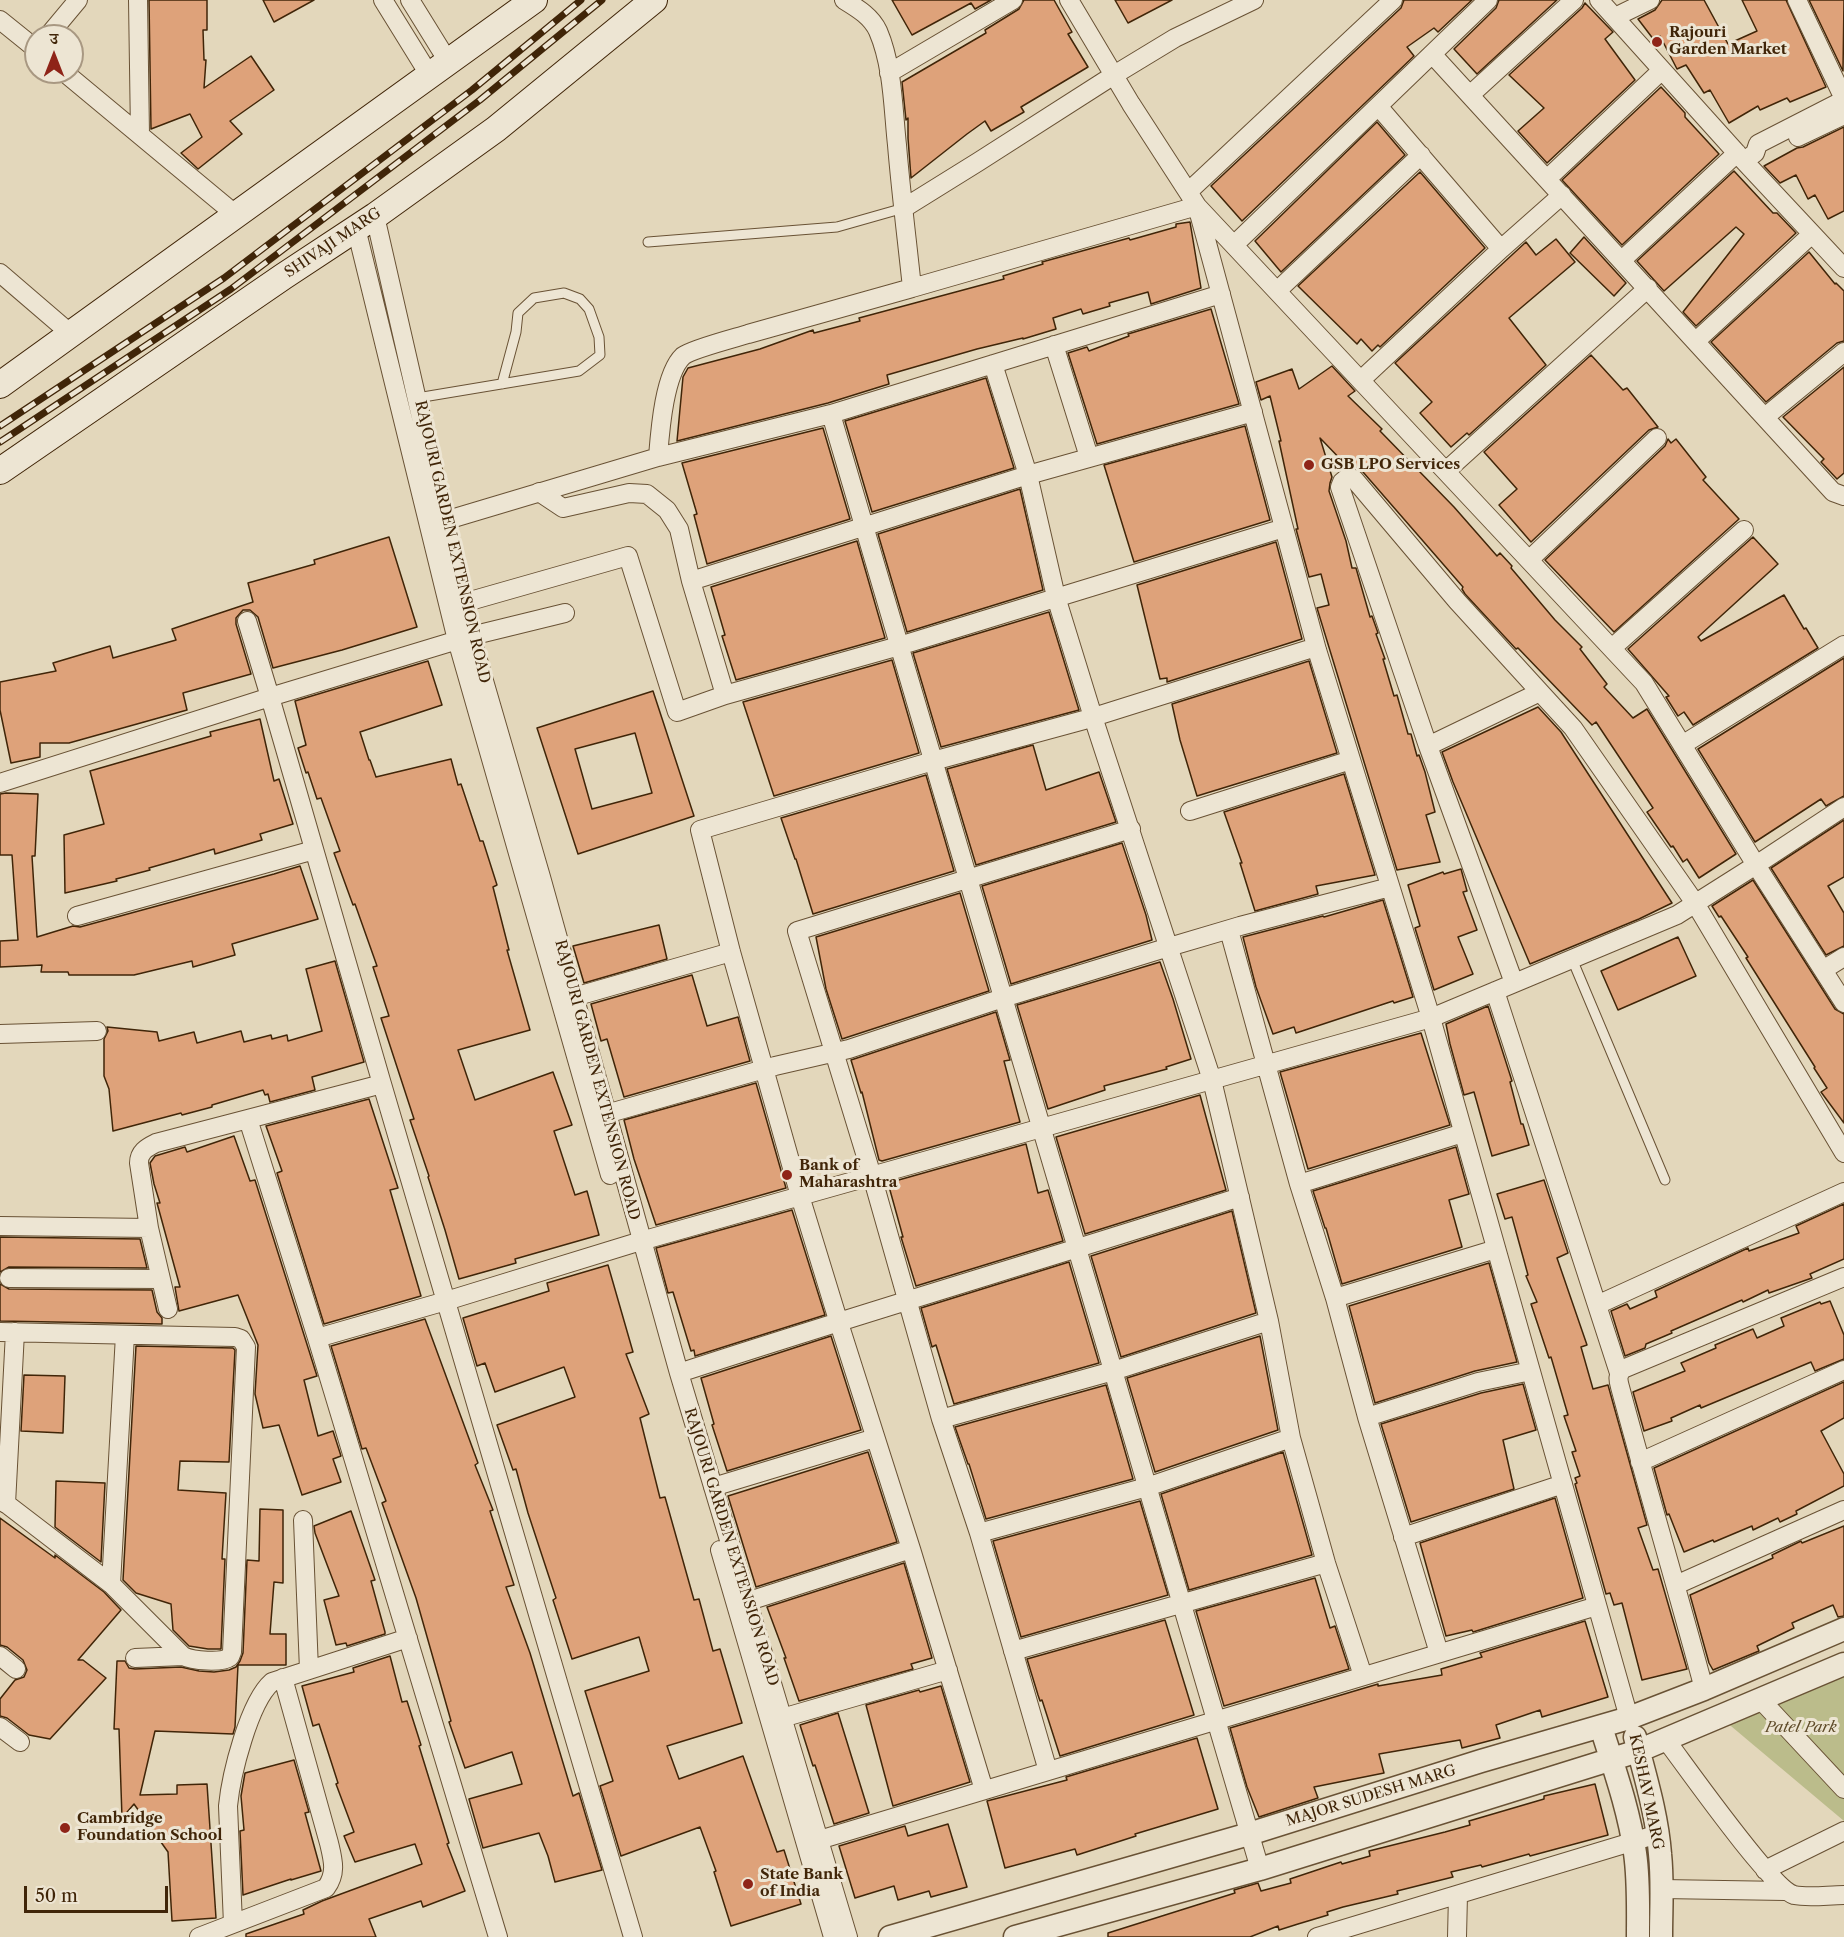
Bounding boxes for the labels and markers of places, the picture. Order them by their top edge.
place label: Rajouri Garden Market [1669,24,1787,59]
marker: Rajouri Garden Market [1650,35,1664,49]
place label: GSB LPO Services [1321,456,1460,474]
marker: GSB LPO Services [1302,458,1316,472]
place label: Bank of Maharashtra [799,1157,897,1192]
marker: Bank of Maharashtra [780,1168,794,1182]
place label: Cambridge Foundation School [77,1810,222,1845]
marker: Cambridge Foundation School [58,1821,72,1835]
place label: State Bank of India [760,1866,843,1901]
marker: State Bank of India [741,1877,755,1891]

